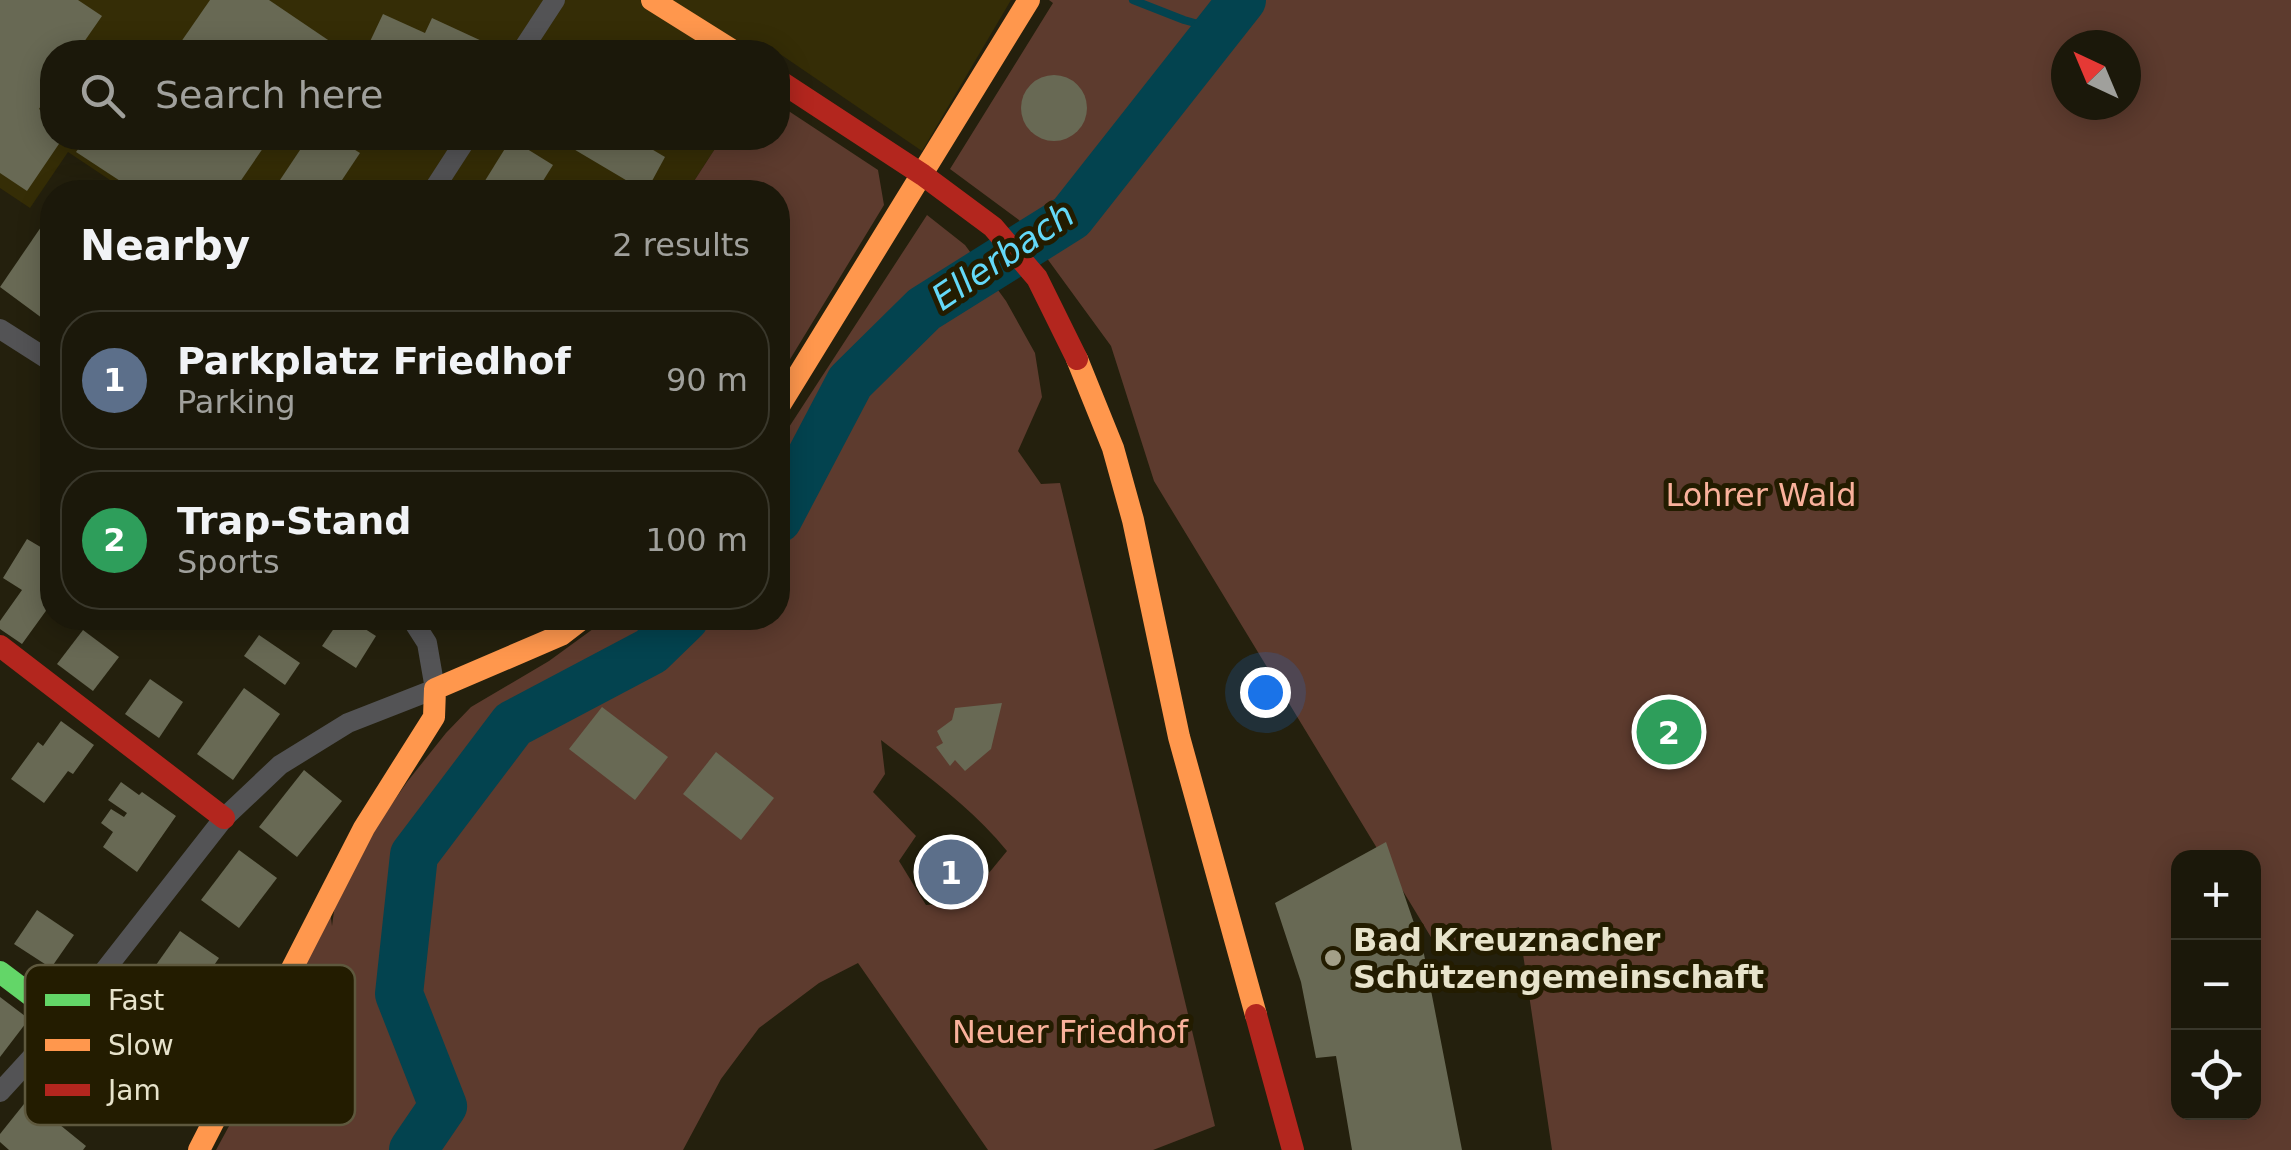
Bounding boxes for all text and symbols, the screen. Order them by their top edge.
north arrow [2051,30,2141,120]
search box [40,40,790,150]
icon: search [75,68,130,123]
text: Search here [155,73,383,117]
water label: Ellerbach [924,194,1082,318]
text: Nearby [80,221,250,270]
text: 2 results [612,226,750,264]
text: Parkplatz Friedhof [177,339,571,383]
text: 1 [103,361,126,399]
text: 90 m [666,361,748,399]
text: Parking [177,383,296,421]
park label: Lohrer Wald [1666,476,1857,514]
text: Trap-Stand [177,499,412,543]
text: 2 [103,521,126,559]
text: 100 m [646,521,748,559]
text: Sports [177,543,280,581]
your location [1240,667,1291,718]
pin: 2 [1636,694,1702,770]
pin: 1 [918,834,984,910]
map controls [2171,850,2261,1120]
button: + [2171,850,2261,940]
place label: Bad Kreuznacher Schützengemeinschaft [1353,921,1764,996]
button: − [2171,940,2261,1030]
marker: Bad Kreuznacher Schützengemeinschaft [1322,947,1344,969]
legend [25,965,355,1125]
text: Fast [108,984,164,1017]
park label: Neuer Friedhof [952,1013,1189,1051]
text: Slow [108,1029,174,1062]
button: locate [2171,1030,2261,1120]
text: Jam [106,1074,161,1107]

